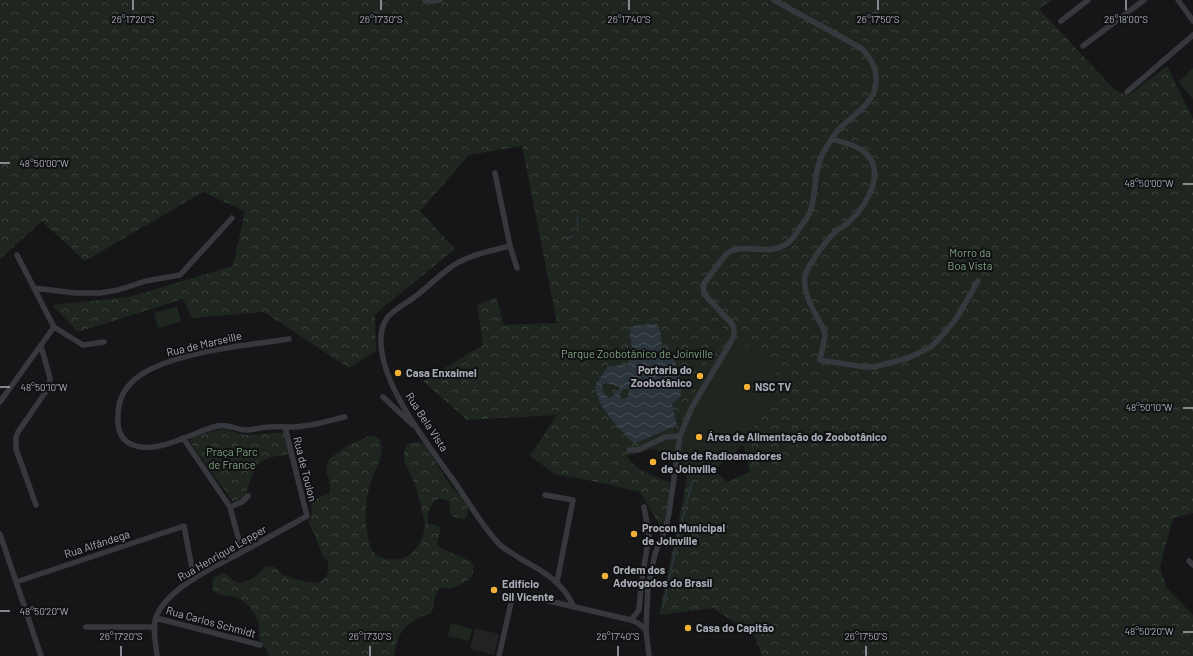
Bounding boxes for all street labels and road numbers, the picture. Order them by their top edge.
street label: Rua de Marseille [165,329,243,358]
street label: Rua Bela Vista [404,390,451,454]
street label: Rua de Toulon [291,435,320,503]
street label: Rua Henrique Lepper [175,522,268,583]
street label: Rua Alfândega [62,527,131,560]
street label: Rua Carlos Schmidt [165,603,258,640]

